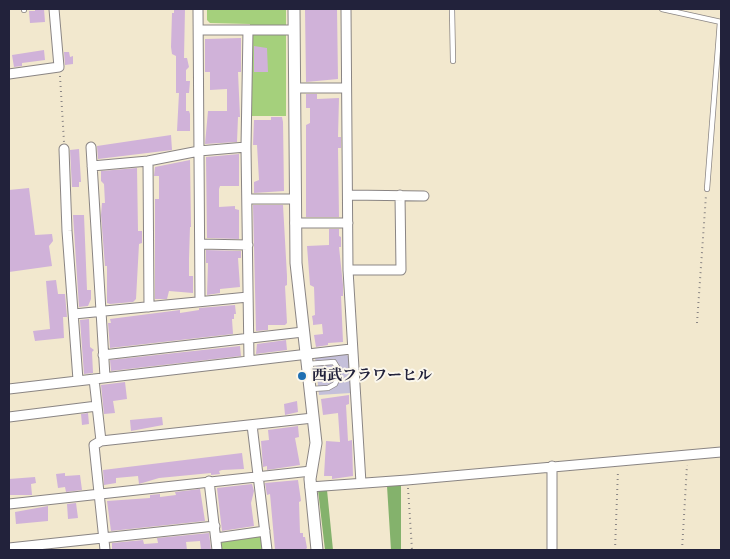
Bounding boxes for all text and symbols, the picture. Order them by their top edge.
place label: 西武フラワーヒル [312,367,432,385]
marker: 西武フラワーヒル [296,370,308,382]

